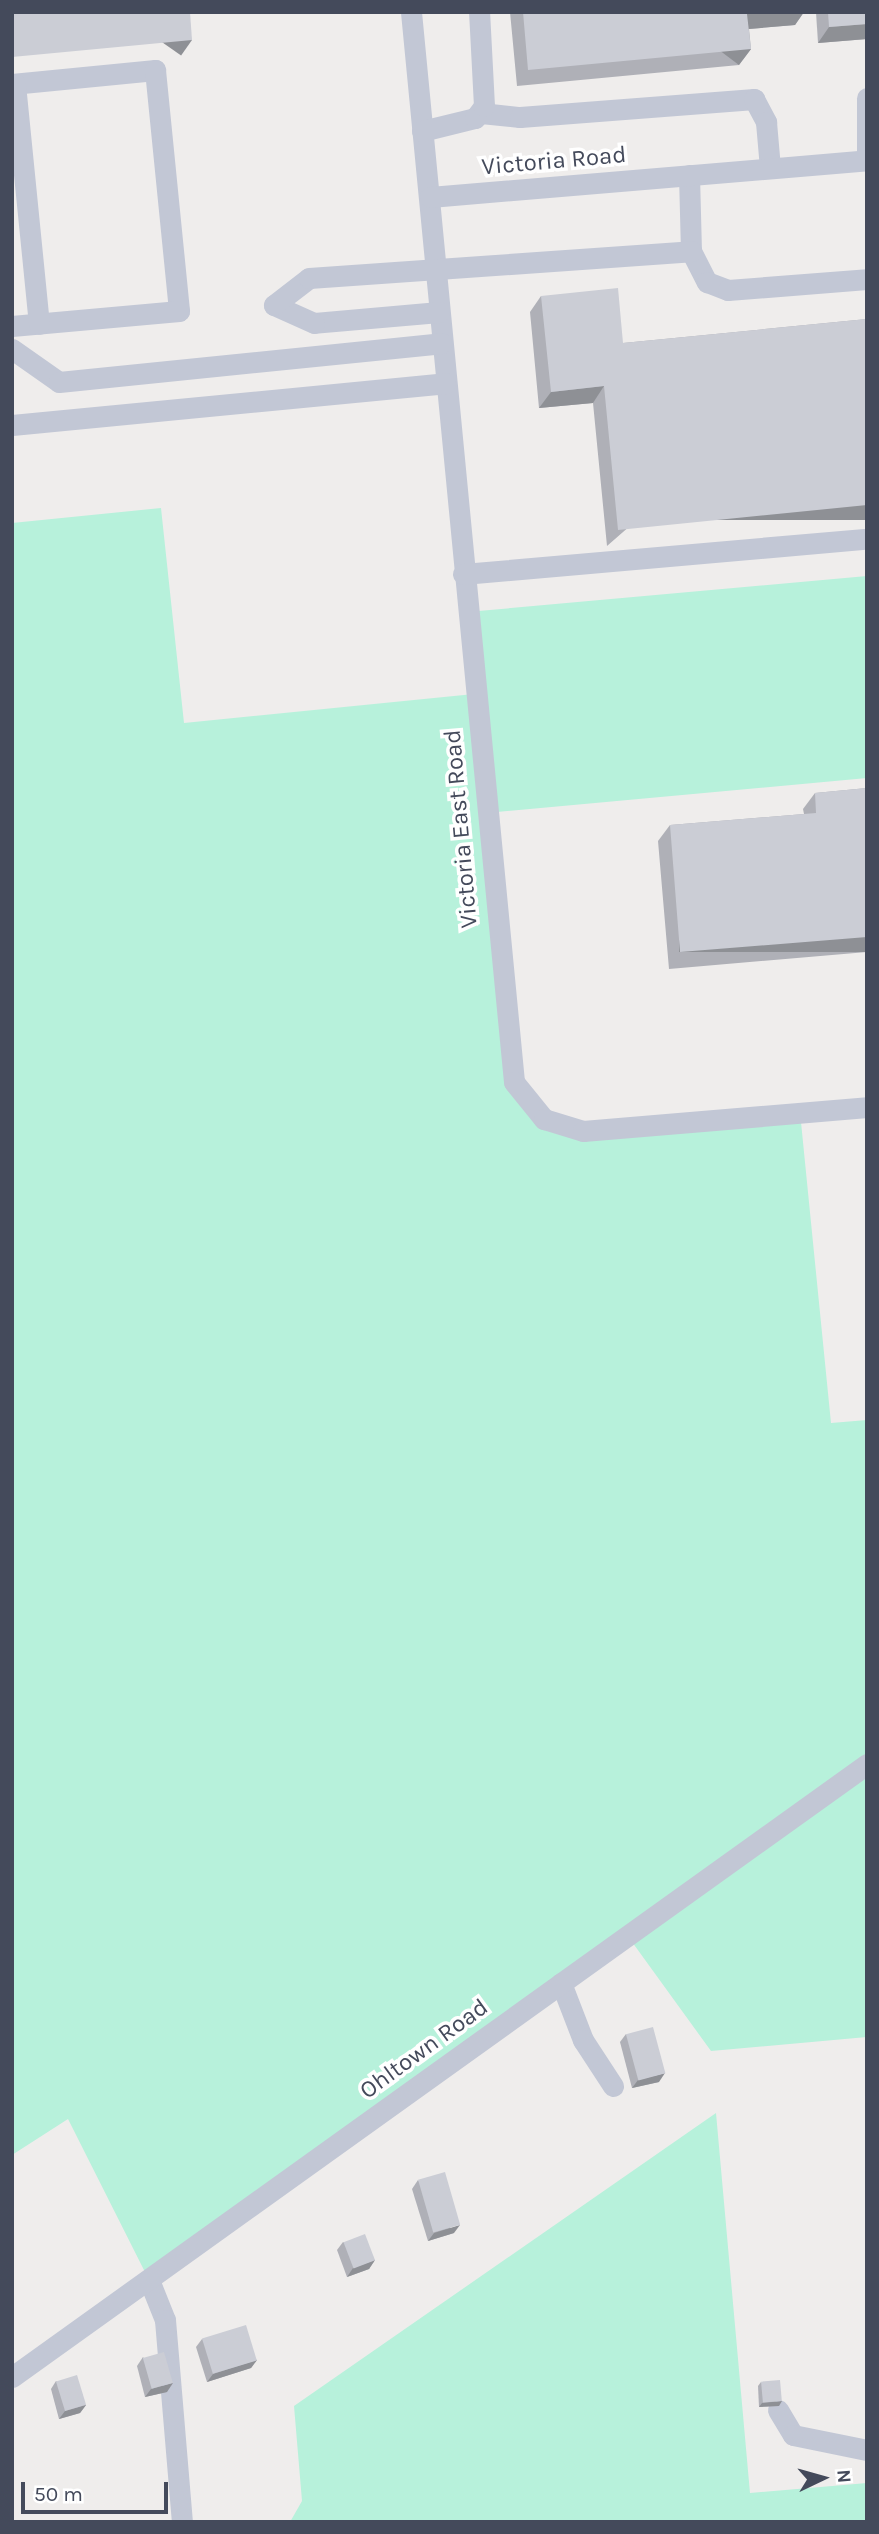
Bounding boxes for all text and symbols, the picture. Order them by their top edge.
street label: Victoria Road [480,140,628,182]
street label: Victoria East Road [438,729,484,929]
street label: Ohltown Road [354,1993,494,2105]
north arrow [788,2443,858,2513]
scale bar [24,2468,172,2512]
text: N [832,2468,855,2484]
text: 50 m [34,2482,83,2506]

